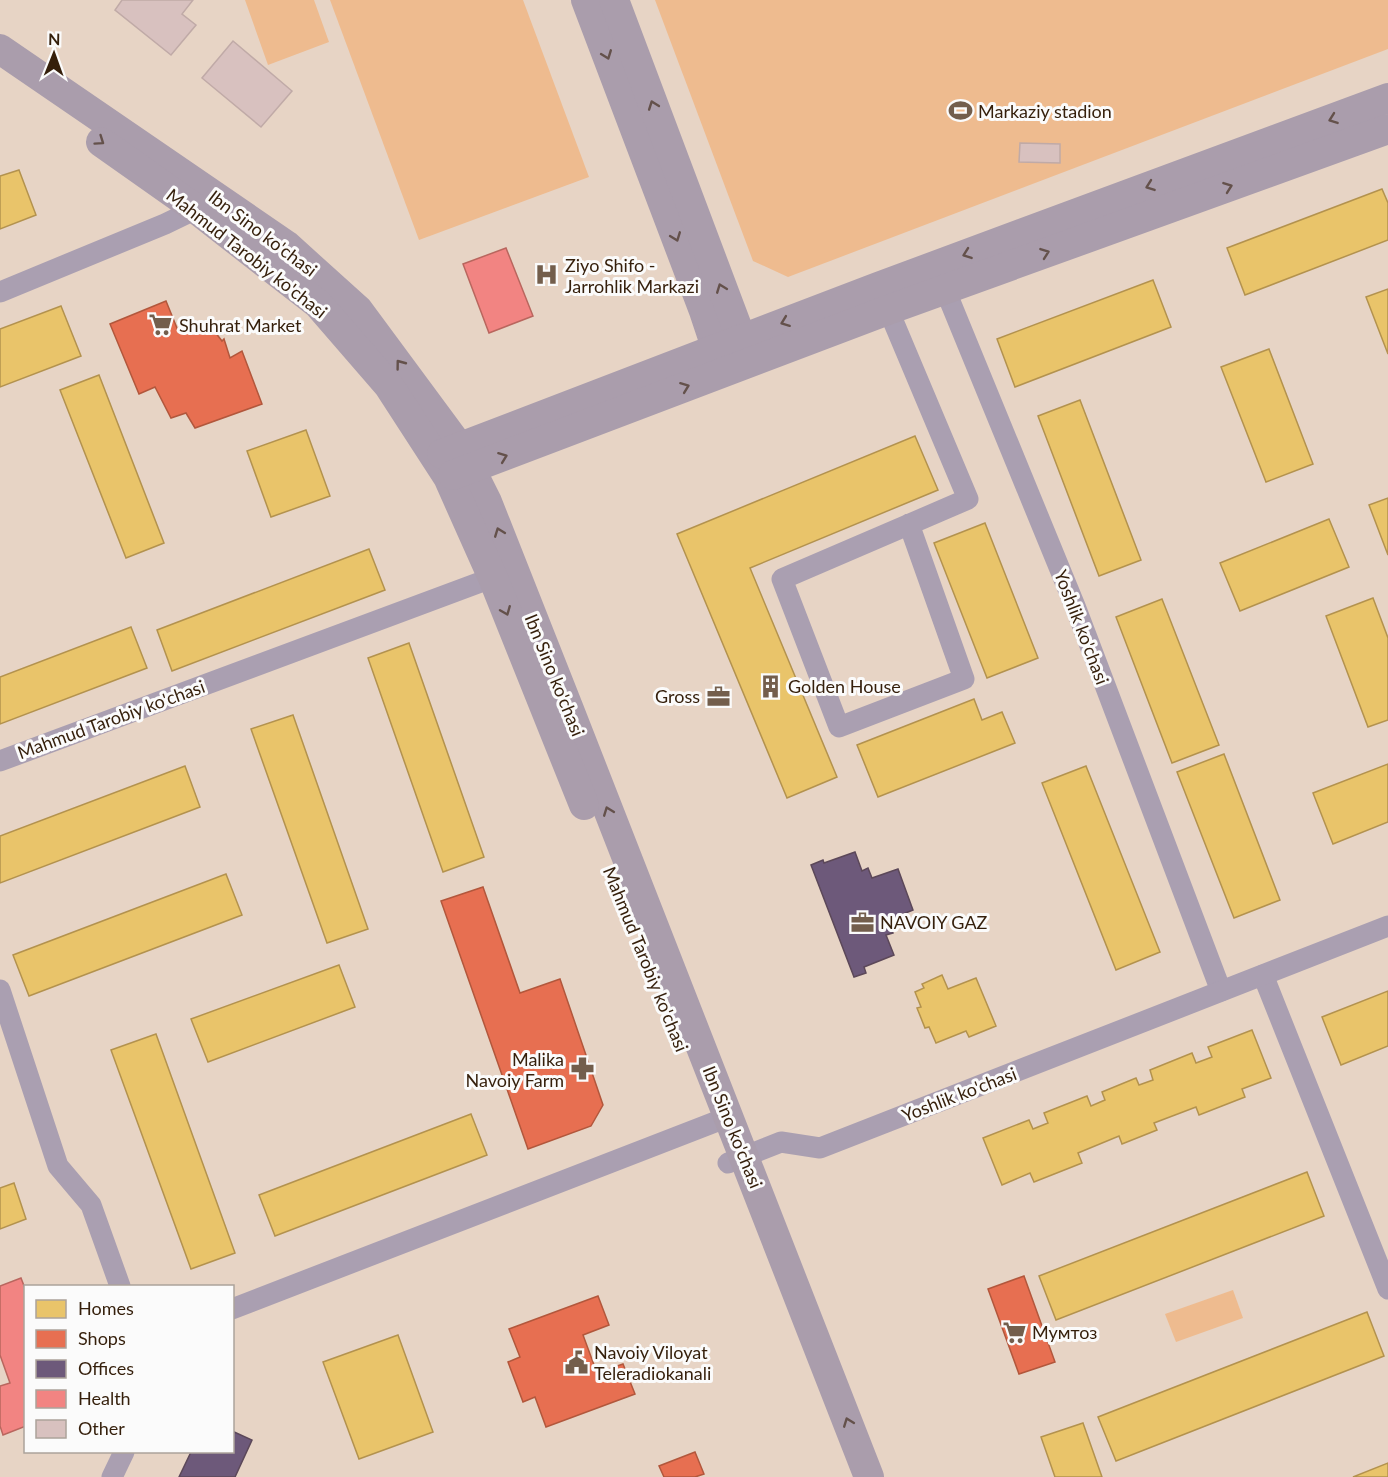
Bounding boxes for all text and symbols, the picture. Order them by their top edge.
north arrow [24,24,84,84]
text: N [48,29,61,48]
one-way arrow [599,49,612,60]
sports icon: Markaziy stadion [947,98,973,124]
one-way arrow [647,100,660,111]
place label: Markaziy stadion [978,100,1112,122]
one-way arrow [1328,111,1339,124]
one-way arrow [93,134,104,145]
one-way arrow [1145,179,1156,192]
one-way arrow [1222,182,1233,195]
street label: Mahmud Tarobiy ko'chasi [162,183,332,323]
street label: Ibn Sino ko'chasi [204,185,322,281]
one-way arrow [669,231,681,242]
one-way arrow [962,246,973,259]
one-way arrow [1039,248,1049,261]
place label: Ziyo Shifo - Jarrohlik Markazi [565,254,699,297]
hospital icon: Ziyo Shifo - Jarrohlik Markazi [534,262,560,288]
one-way arrow [715,283,728,294]
supermarket icon: Shuhrat Market [148,312,174,338]
place label: Shuhrat Market [179,314,302,336]
one-way arrow [780,315,791,328]
one-way arrow [396,360,407,371]
one-way arrow [679,381,689,394]
one-way arrow [497,451,507,464]
one-way arrow [493,527,506,537]
street label: Yoshlik ko'chasi [1050,567,1114,687]
one-way arrow [499,605,511,616]
street label: Ibn Sino ko'chasi [520,611,590,739]
building icon: Golden House [757,673,783,699]
street label: Mahmud Tarobiy ko'chasi [14,675,208,763]
place label: Golden House [788,675,901,697]
office icon: Gross [705,683,731,709]
place label: Gross [655,685,700,707]
one-way arrow [603,806,615,817]
street label: Mahmud Tarobiy ko'chasi [599,863,693,1055]
office icon: NAVOIY GAZ [849,909,875,935]
place label: NAVOIY GAZ [880,911,988,933]
place label: Malika Navoiy Farm [466,1048,564,1091]
pharmacy icon: Malika Navoiy Farm [569,1056,595,1082]
street label: Yoshlik ko'chasi [899,1062,1019,1126]
street label: Ibn Sino ko'chasi [698,1063,768,1191]
legend [24,1285,234,1453]
text: Homes [78,1297,134,1319]
supermarket icon: Мумтоз [1001,1319,1027,1345]
place label: Мумтоз [1032,1321,1097,1343]
text: Shops [78,1327,126,1349]
place label: Navoiy Viloyat Teleradiokanali [594,1341,711,1384]
public building icon: Navoiy Viloyat Teleradiokanali [563,1349,589,1375]
text: Offices [78,1357,134,1379]
text: Health [78,1387,131,1409]
text: Other [78,1417,125,1439]
one-way arrow [843,1418,855,1429]

